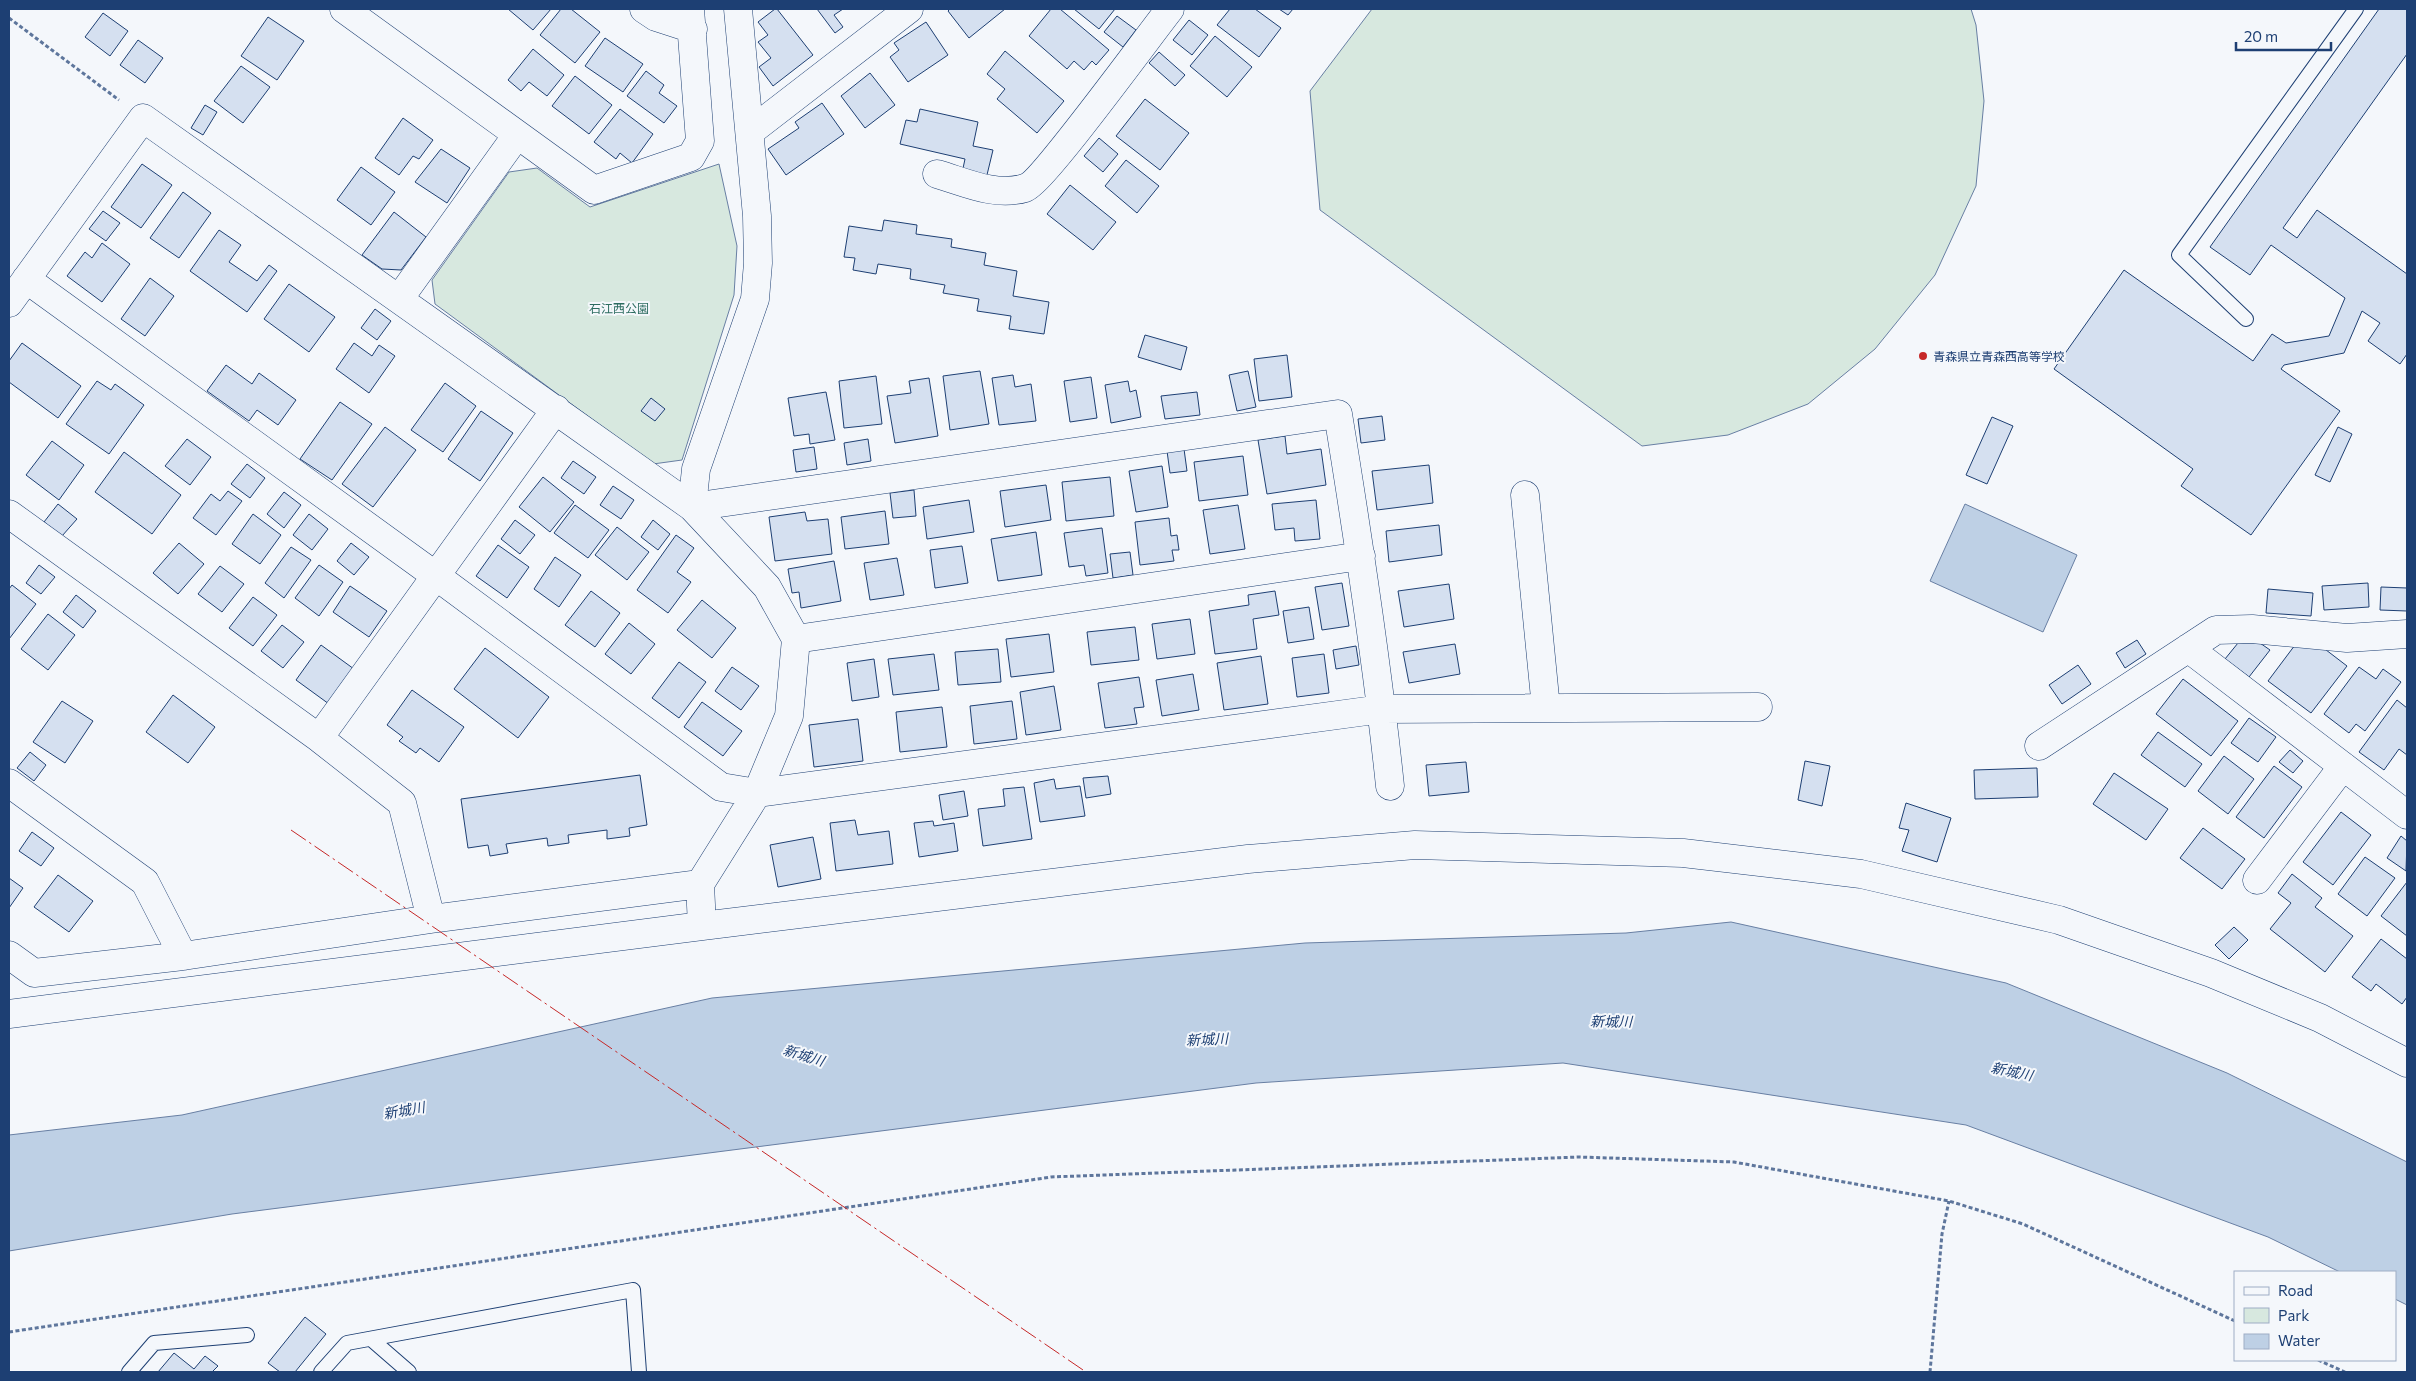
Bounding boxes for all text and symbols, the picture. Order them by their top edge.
scale bar [2236,20,2331,52]
text: 20 m [2244,27,2278,45]
park label: 石江西公園 [589,301,649,315]
place label: 青森県立青森西高等学校 [1933,349,2065,363]
marker: 青森県立青森西高等学校 [1917,350,1929,362]
water label: 新城川 [1590,1012,1634,1030]
water label: 新城川 [1186,1029,1230,1049]
water label: 新城川 [781,1041,828,1070]
water label: 新城川 [1990,1058,2036,1084]
water label: 新城川 [382,1098,428,1122]
legend [2234,1271,2396,1361]
text: Road [2278,1281,2313,1299]
text: Park [2278,1306,2309,1324]
text: Water [2278,1331,2320,1349]

